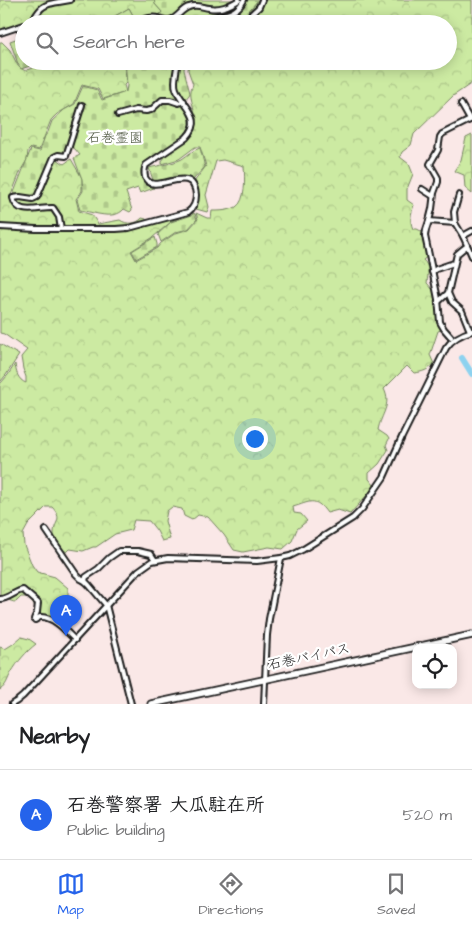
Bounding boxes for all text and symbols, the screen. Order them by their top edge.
search box [15,15,457,70]
icon: search [33,29,61,57]
text: Search here [73,29,185,56]
park label: 石巻霊園 [87,128,143,148]
your location [242,426,268,452]
pin: A [50,595,82,636]
street label: 石巻バイパス [266,639,352,675]
map controls [412,644,457,689]
button: locate [412,644,457,689]
text: Nearby [20,722,90,751]
text: 石巻警察署 大瓜駐在所 [67,792,265,819]
text: A [31,804,41,826]
text: 520 m [403,804,452,826]
text: Public building [67,819,165,841]
tab: Map [57,870,85,920]
tab: Directions [198,870,263,920]
tab: Saved [377,870,415,920]

